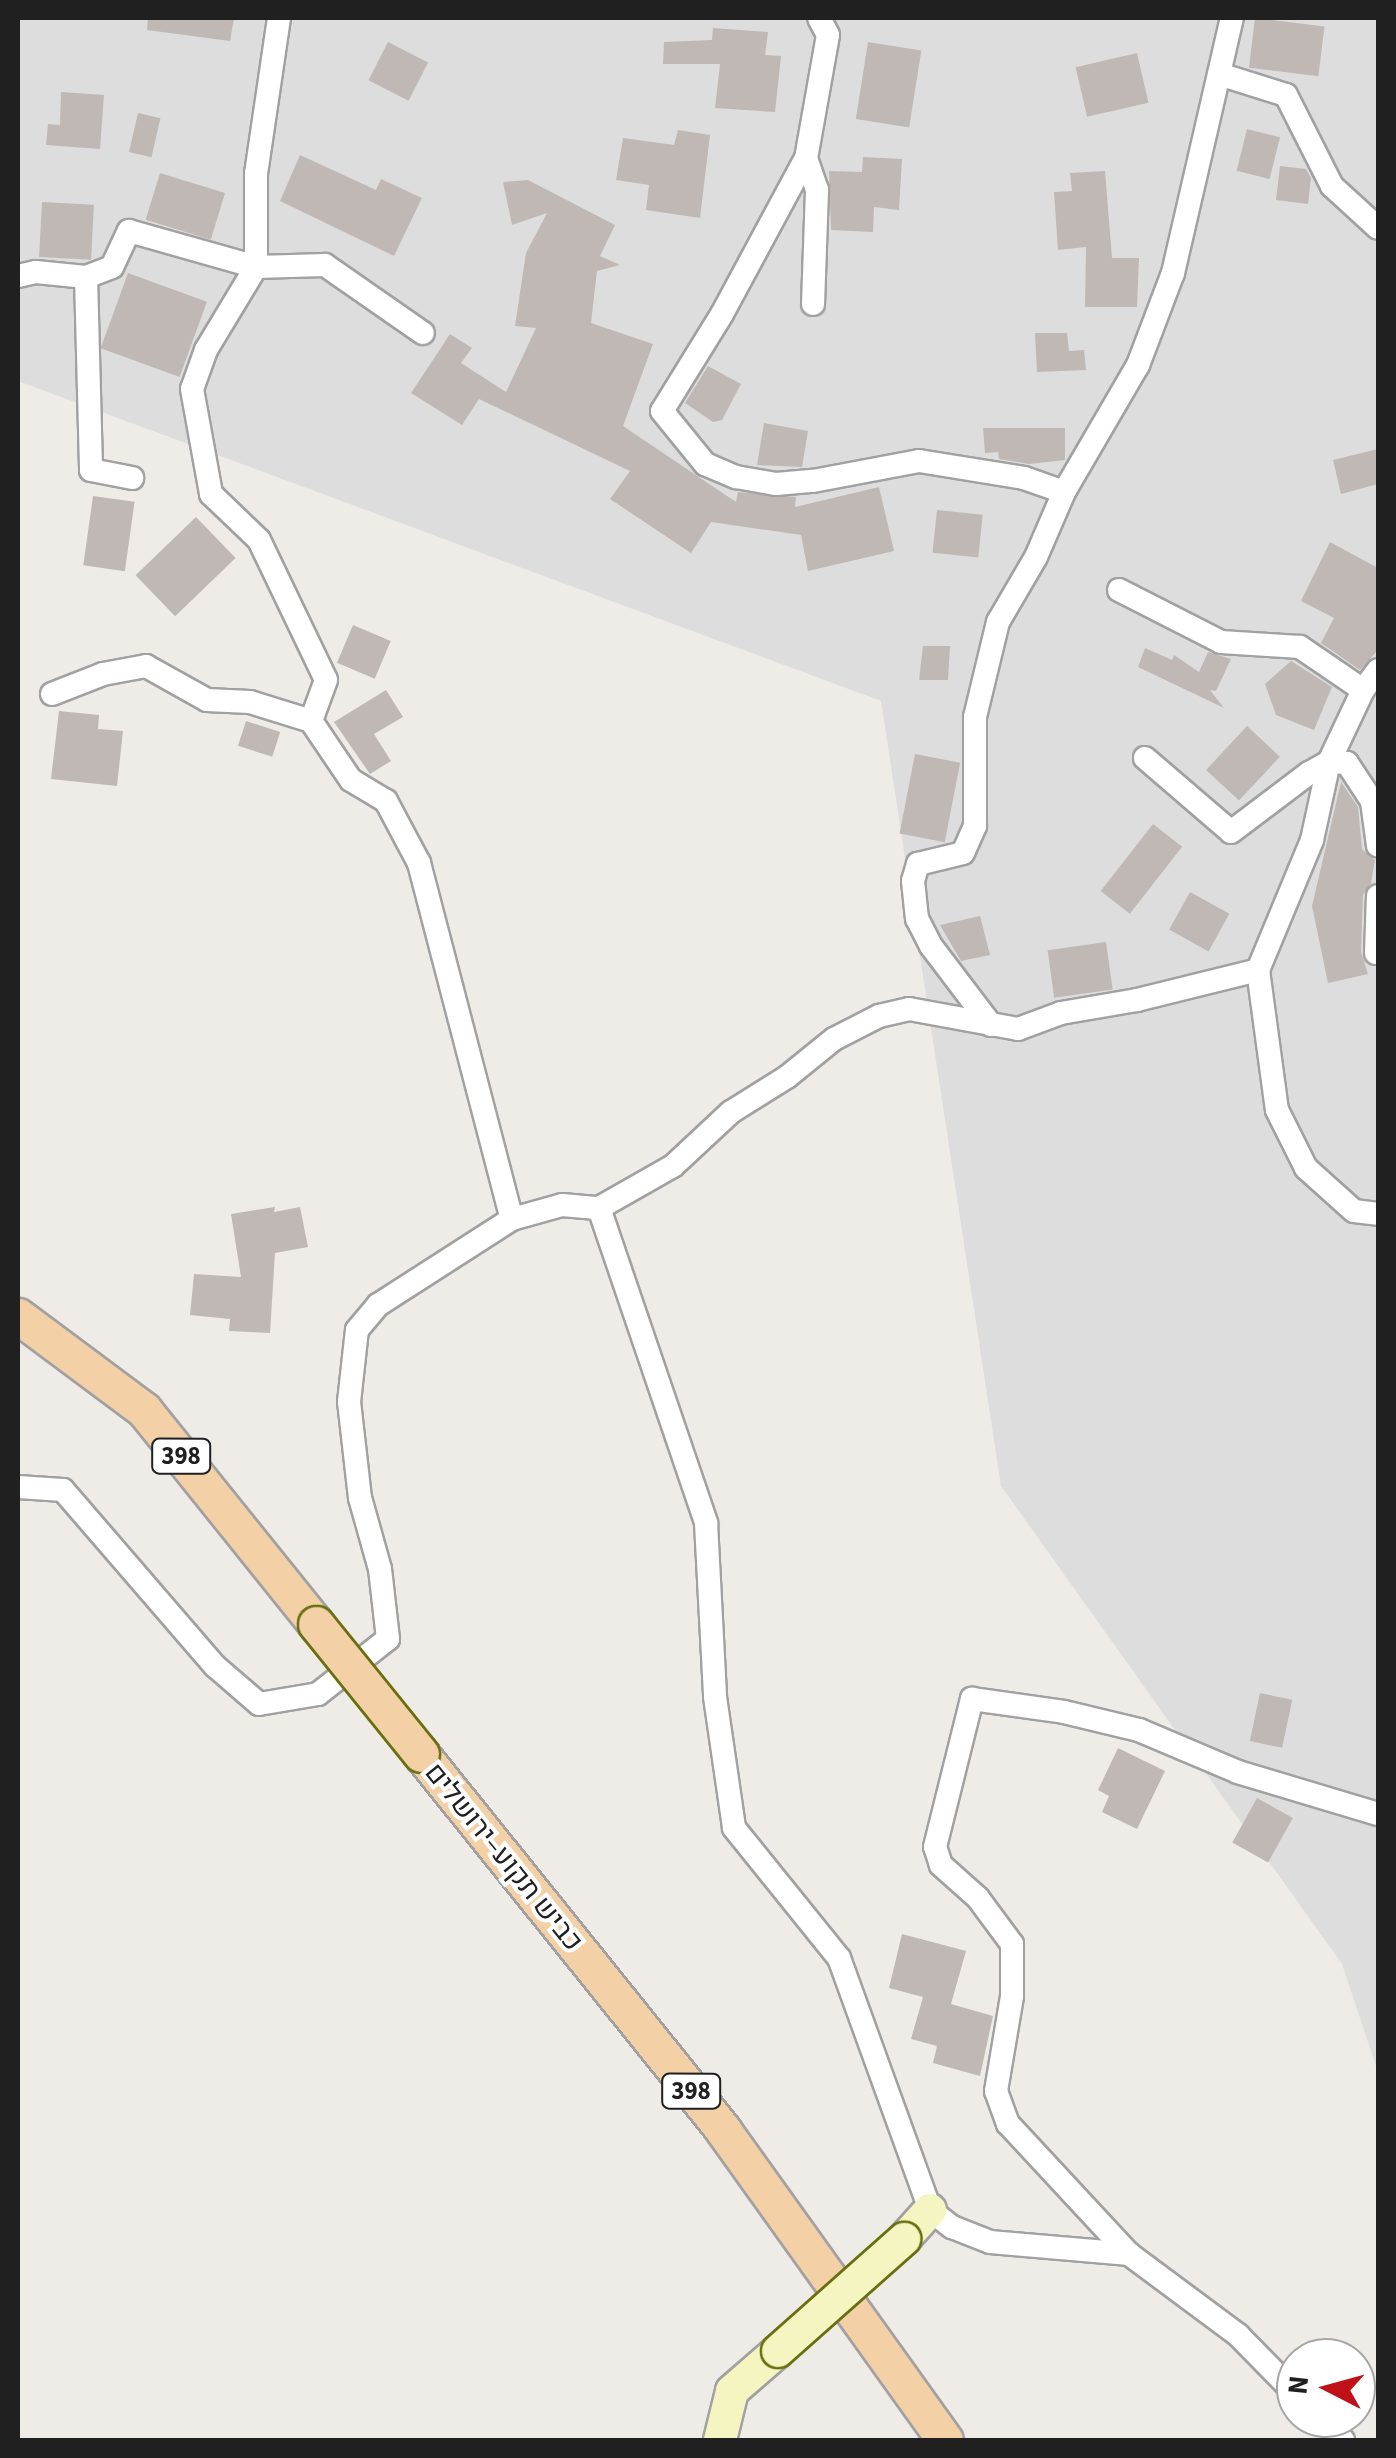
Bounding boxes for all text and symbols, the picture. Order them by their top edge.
road number: 398 [151,1436,211,1476]
street label: כביש תקוע–ירושלים [418,1756,590,1958]
road number: 398 [661,2071,721,2111]
north arrow [1276,2338,1376,2438]
text: N [1277,2374,1319,2396]

